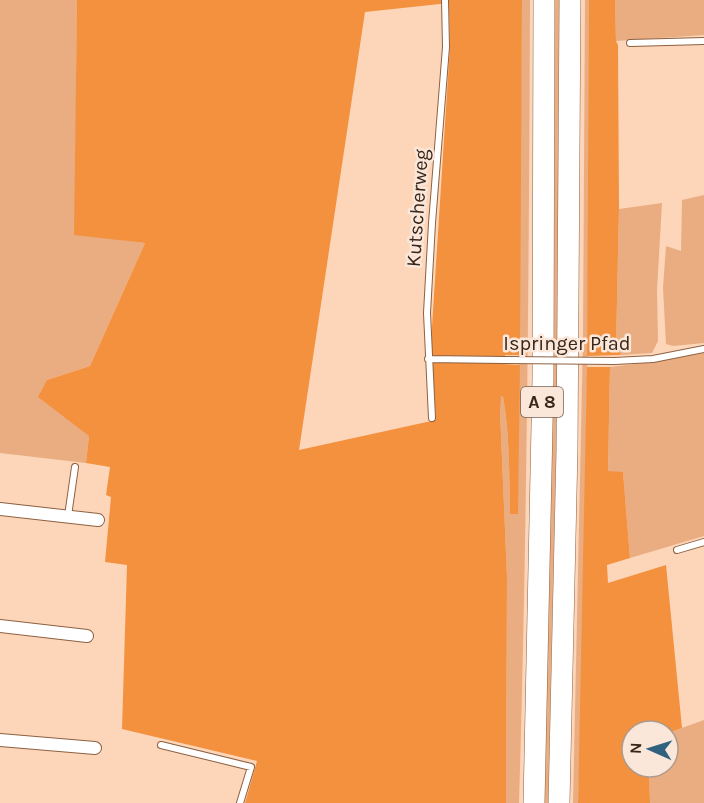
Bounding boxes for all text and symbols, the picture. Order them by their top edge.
street label: Kutscherweg [402,148,433,268]
street label: Ispringer Pfad [503,332,631,355]
road number: A 8 [521,387,563,417]
north arrow [620,719,680,779]
text: N [626,742,645,754]

